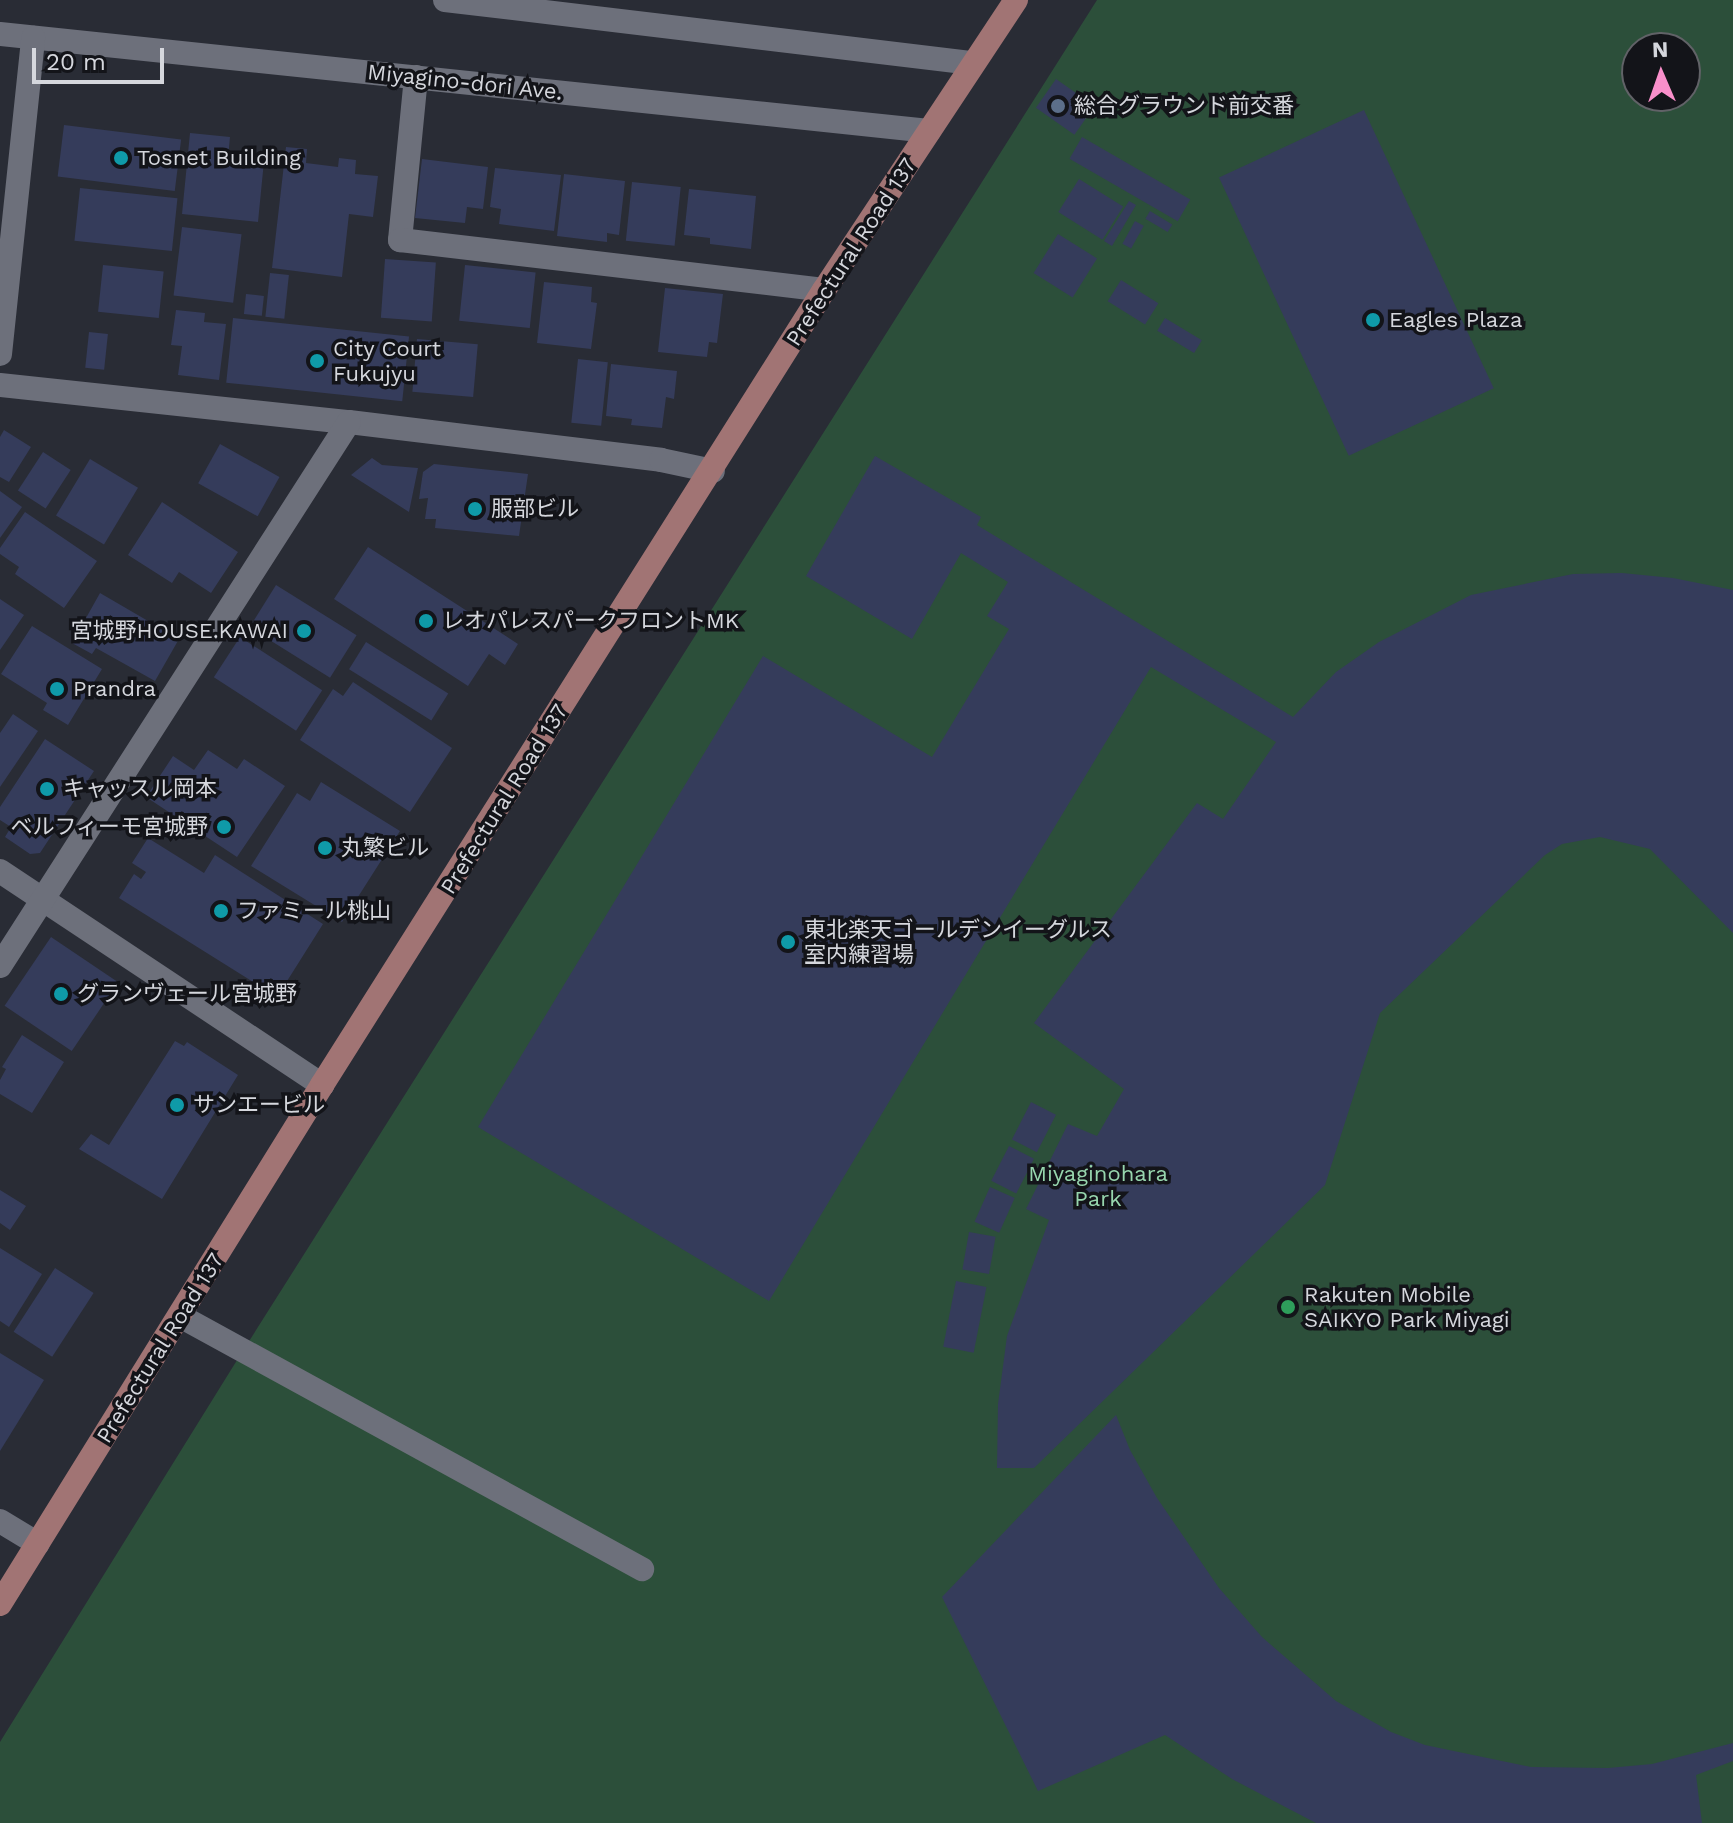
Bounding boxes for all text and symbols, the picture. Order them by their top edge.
scale bar [36,32,168,82]
north arrow [1621,32,1701,112]
text: N [1652,37,1669,62]
text: 20 m [46,48,106,76]
street label: Miyagino-dori Ave. [366,59,564,105]
place label: 総合グラウンド前交番 [1074,93,1294,119]
marker: 総合グラウンド前交番 [1049,97,1067,115]
place label: Tosnet Building [137,145,301,171]
marker: Tosnet Building [112,149,130,167]
street label: Prefectural Road 137 [780,152,922,352]
place label: Eagles Plaza [1389,307,1523,333]
marker: Eagles Plaza [1364,311,1382,329]
place label: City Court Fukujyu [333,335,441,386]
marker: City Court Fukujyu [308,352,326,370]
place label: 服部ビル [491,496,579,522]
marker: 服部ビル [466,500,484,518]
place label: レオパレスパークフロントMK [442,608,739,634]
marker: レオパレスパークフロントMK [417,612,435,630]
place label: 宮城野HOUSE.KAWAI [70,618,288,644]
marker: 宮城野HOUSE.KAWAI [295,622,313,640]
place label: Prandra [73,676,156,702]
marker: Prandra [48,680,66,698]
street label: Prefectural Road 137 [434,699,574,899]
place label: キャッスル岡本 [63,776,217,802]
marker: キャッスル岡本 [38,780,56,798]
place label: ベルフィーモ宮城野 [10,814,208,840]
marker: ベルフィーモ宮城野 [215,818,233,836]
place label: 丸繁ビル [341,835,429,861]
marker: 丸繁ビル [316,839,334,857]
place label: ファミール桃山 [237,898,391,924]
marker: ファミール桃山 [212,902,230,920]
place label: 東北楽天ゴールデンイーグルス 室内練習場 [804,916,1112,968]
marker: 東北楽天ゴールデンイーグルス 室内練習場 [779,933,797,951]
place label: グランヴェール宮城野 [77,981,297,1007]
marker: グランヴェール宮城野 [52,985,70,1003]
place label: サンエービル [193,1092,325,1118]
marker: サンエービル [168,1096,186,1114]
park label: Miyaginohara Park [1028,1160,1168,1212]
street label: Prefectural Road 137 [90,1248,230,1448]
place label: Rakuten Mobile SAIKYO Park Miyagi [1304,1281,1510,1332]
marker: Rakuten Mobile SAIKYO Park Miyagi [1279,1298,1297,1316]

